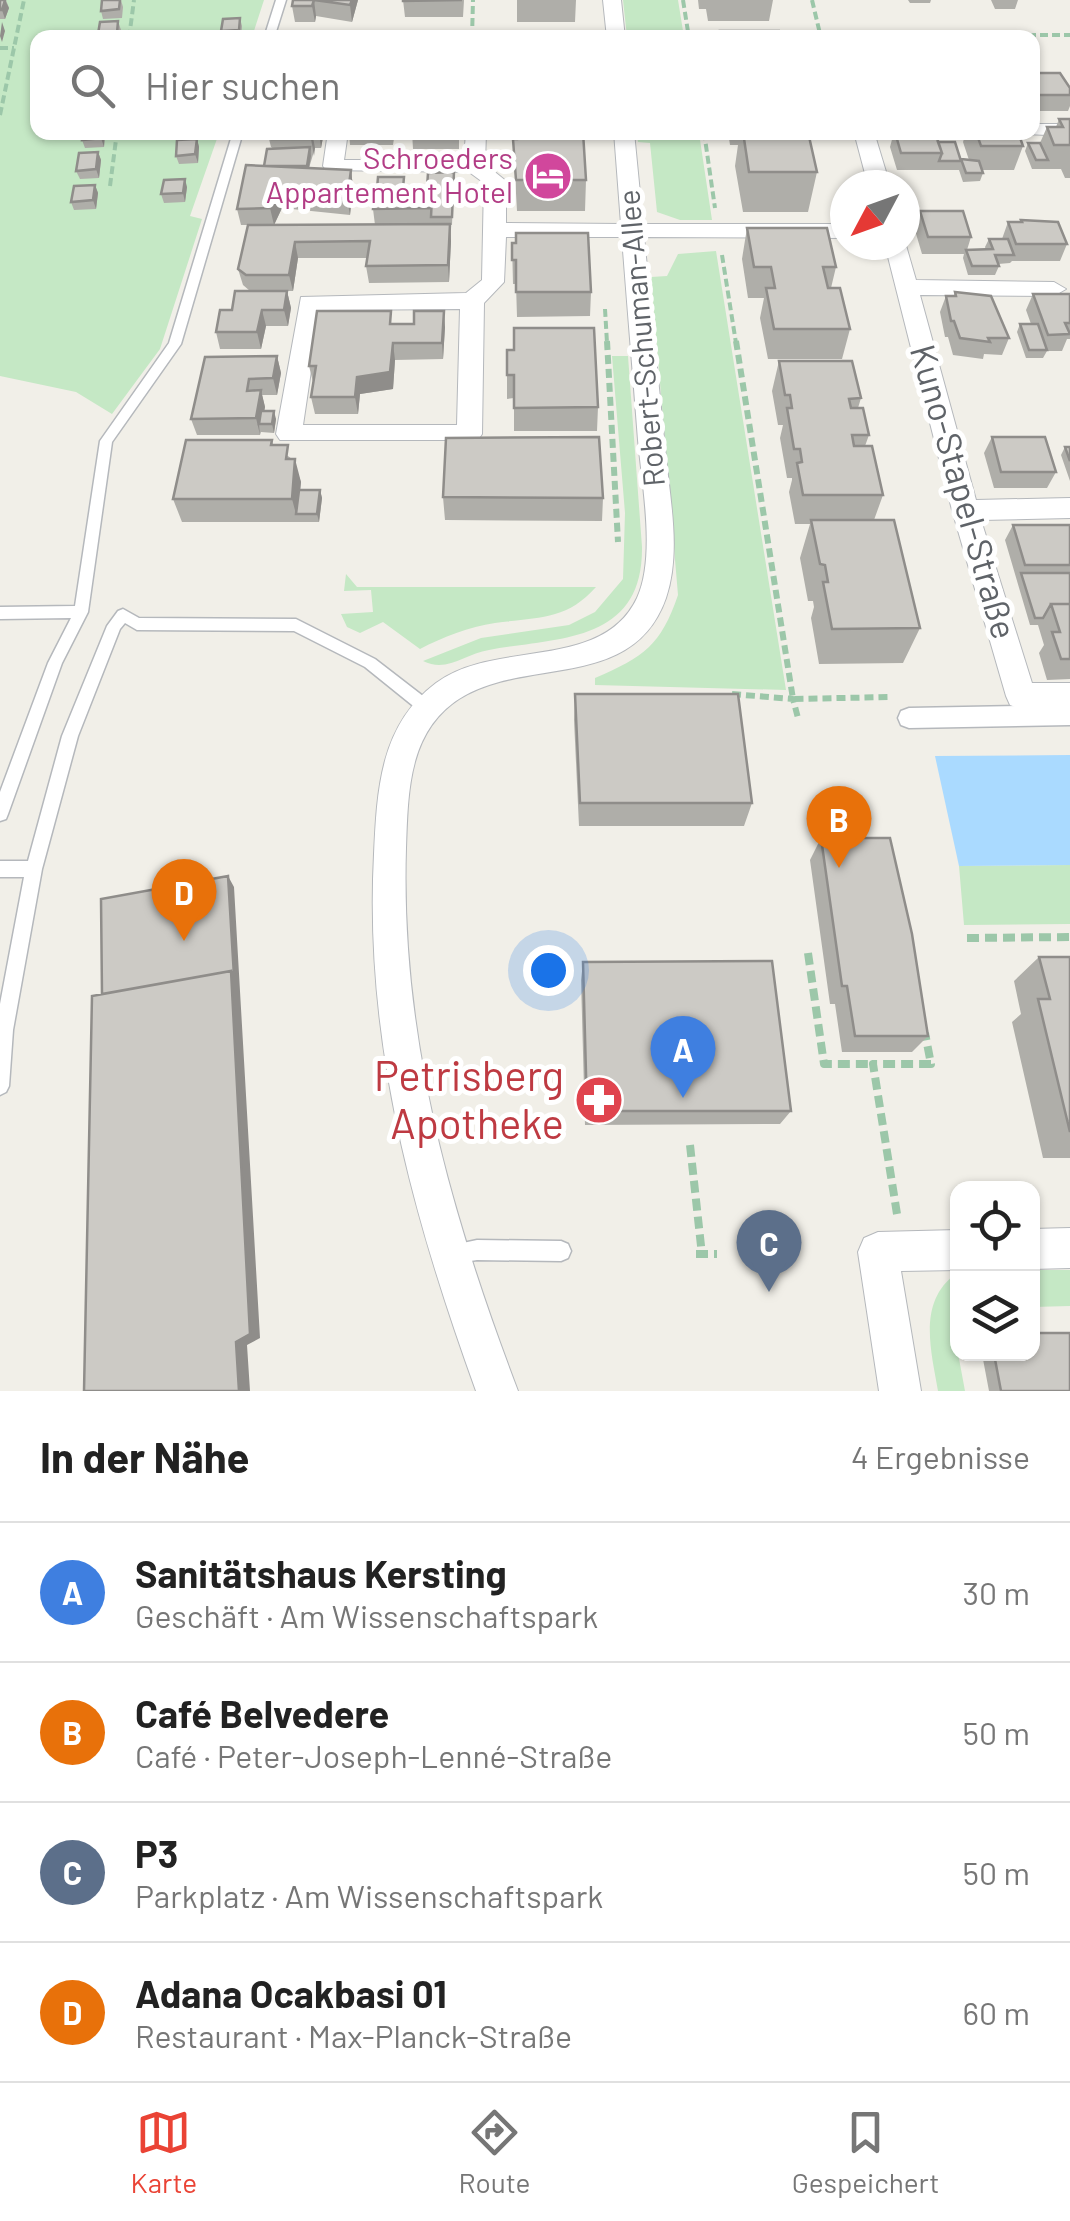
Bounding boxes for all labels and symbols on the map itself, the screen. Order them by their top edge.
place label: Schroeders Appartement Hotel [266,139,513,209]
hotel icon: Schroeders Appartement Hotel [522,150,574,202]
north arrow [830,170,920,260]
street label: Robert-Schuman-Allee [609,188,671,488]
street label: Kuno-Stapel-Straße [903,339,1027,643]
pin: B [806,786,872,868]
pin: D [152,858,216,941]
your location [523,945,574,996]
pin: A [650,1016,716,1098]
place label: Petrisberg Apotheke [374,1049,564,1148]
pharmacy icon: Petrisberg Apotheke [573,1074,625,1126]
pin: C [736,1210,802,1292]

